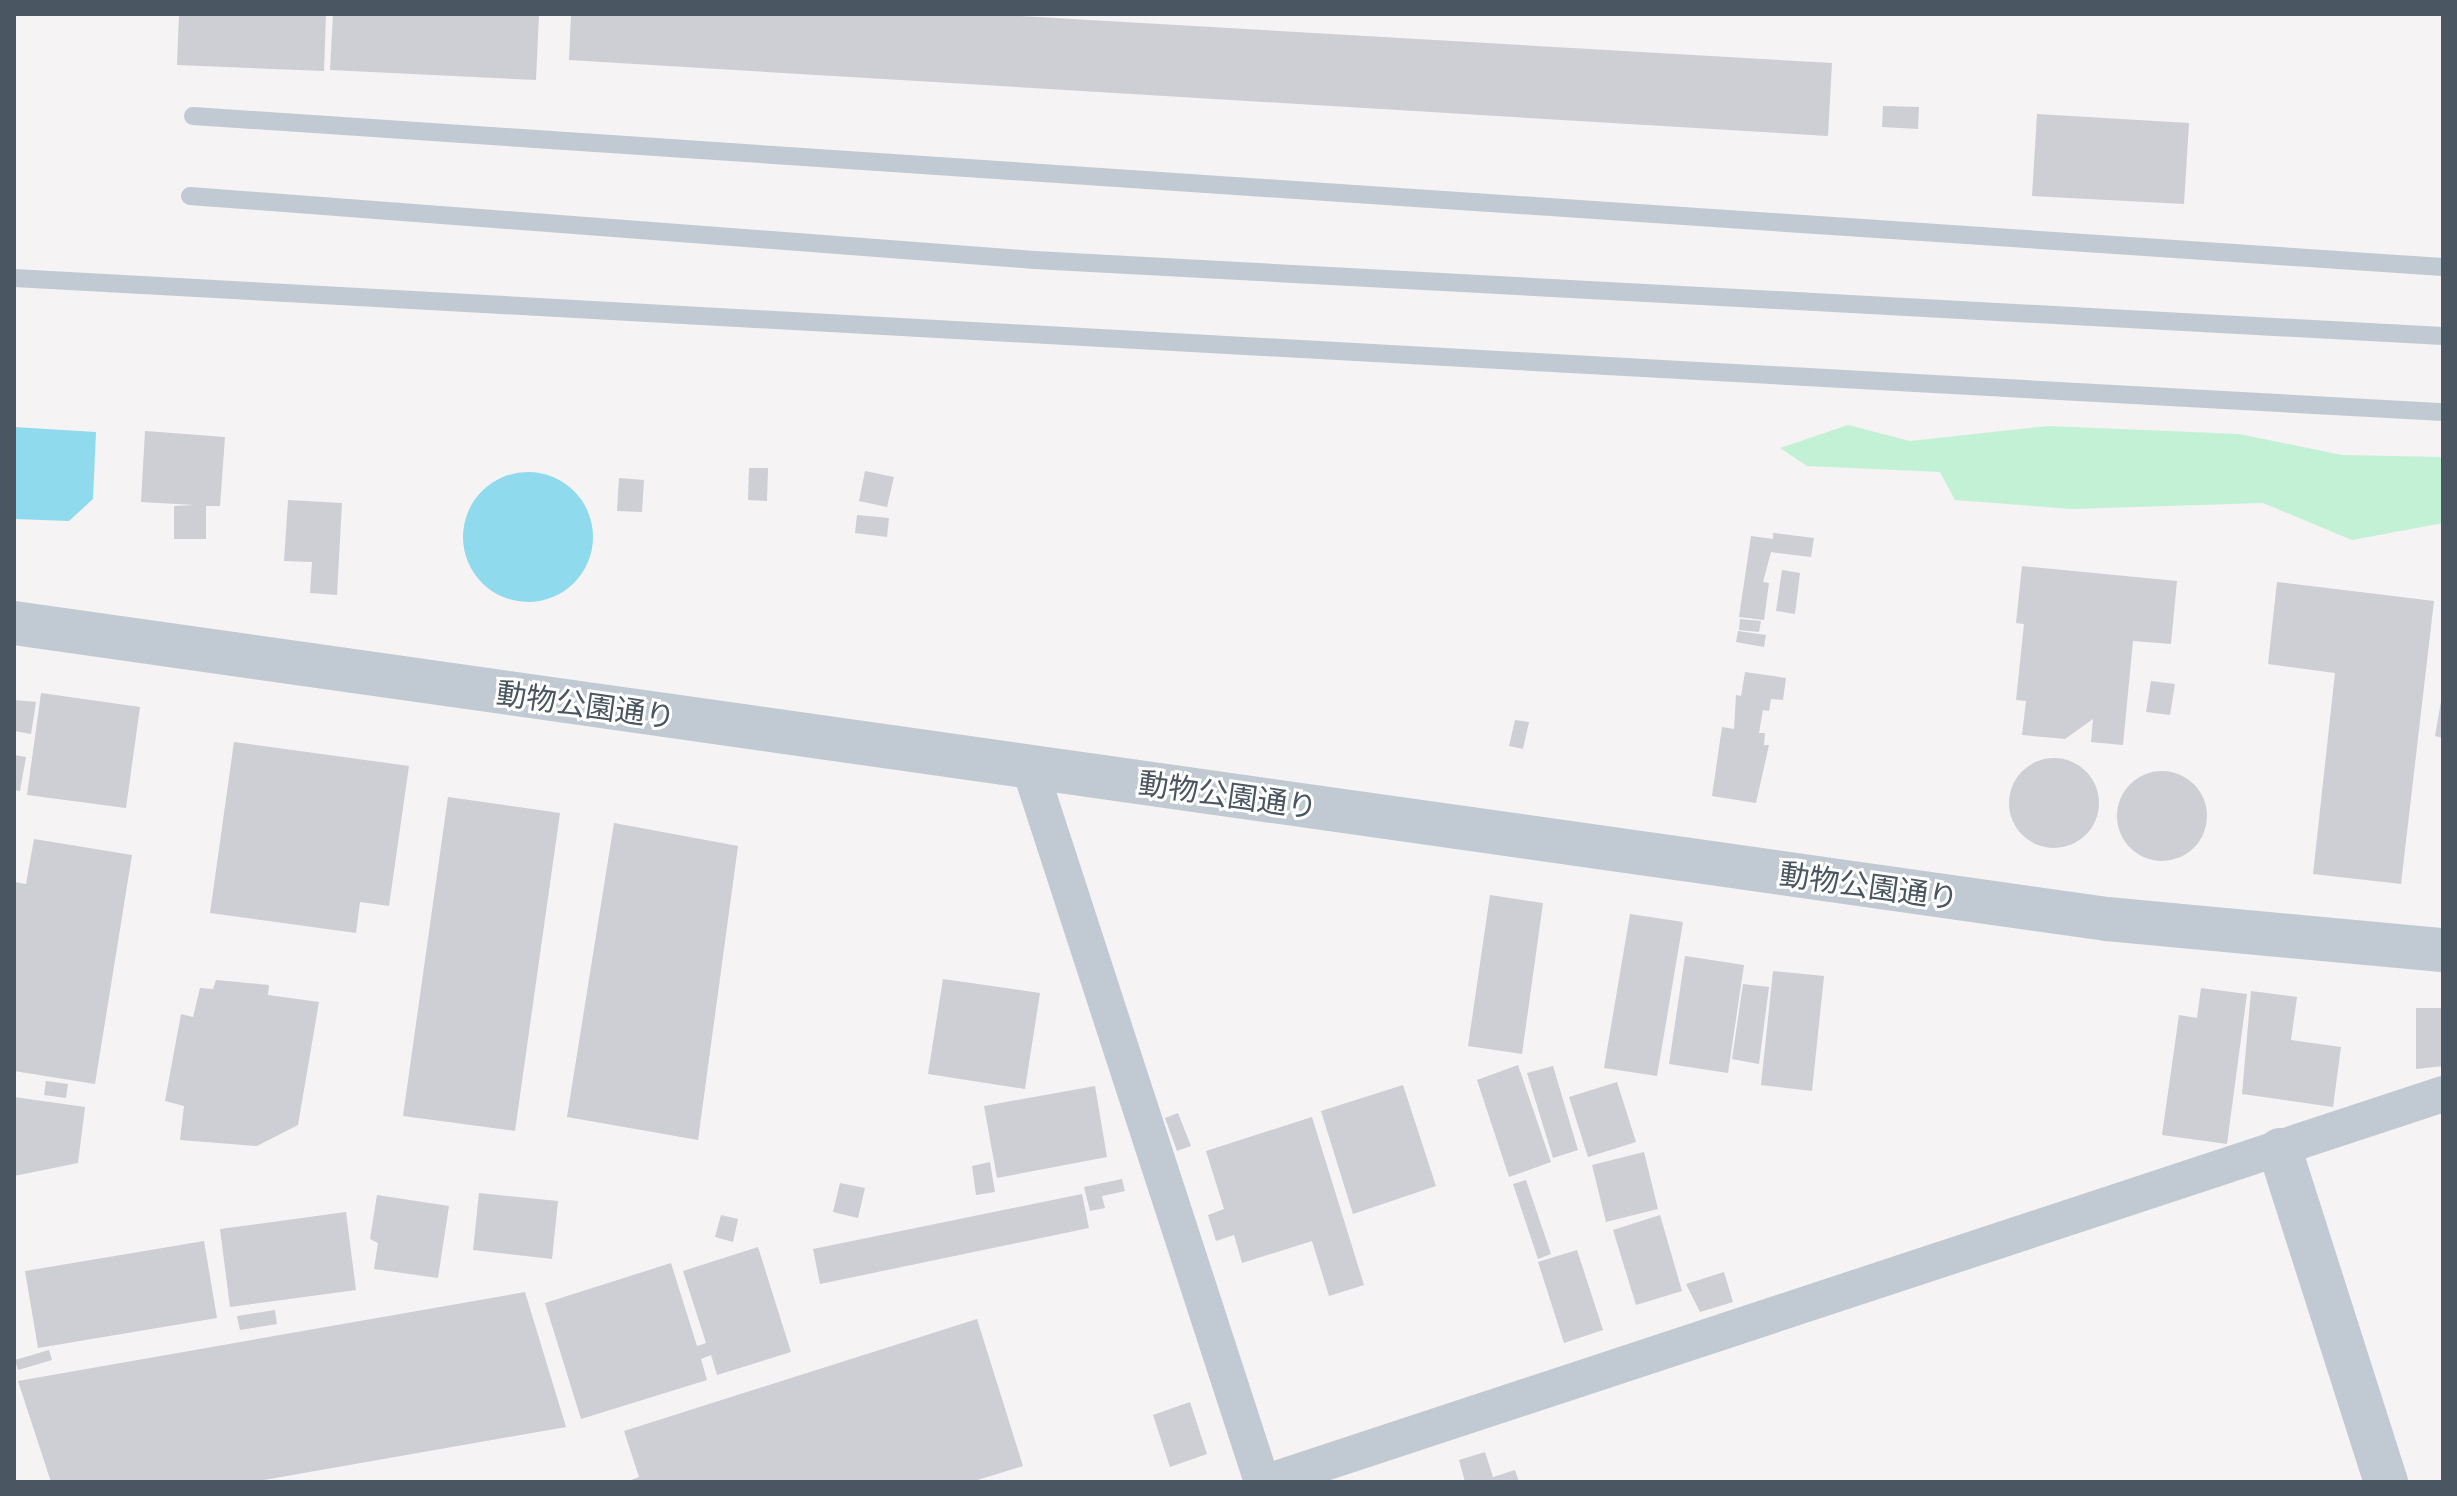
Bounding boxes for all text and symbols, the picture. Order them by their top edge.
street label: 動物公園通り [494,674,678,734]
street label: 動物公園通り [1136,764,1320,824]
street label: 動物公園通り [1777,855,1961,915]

